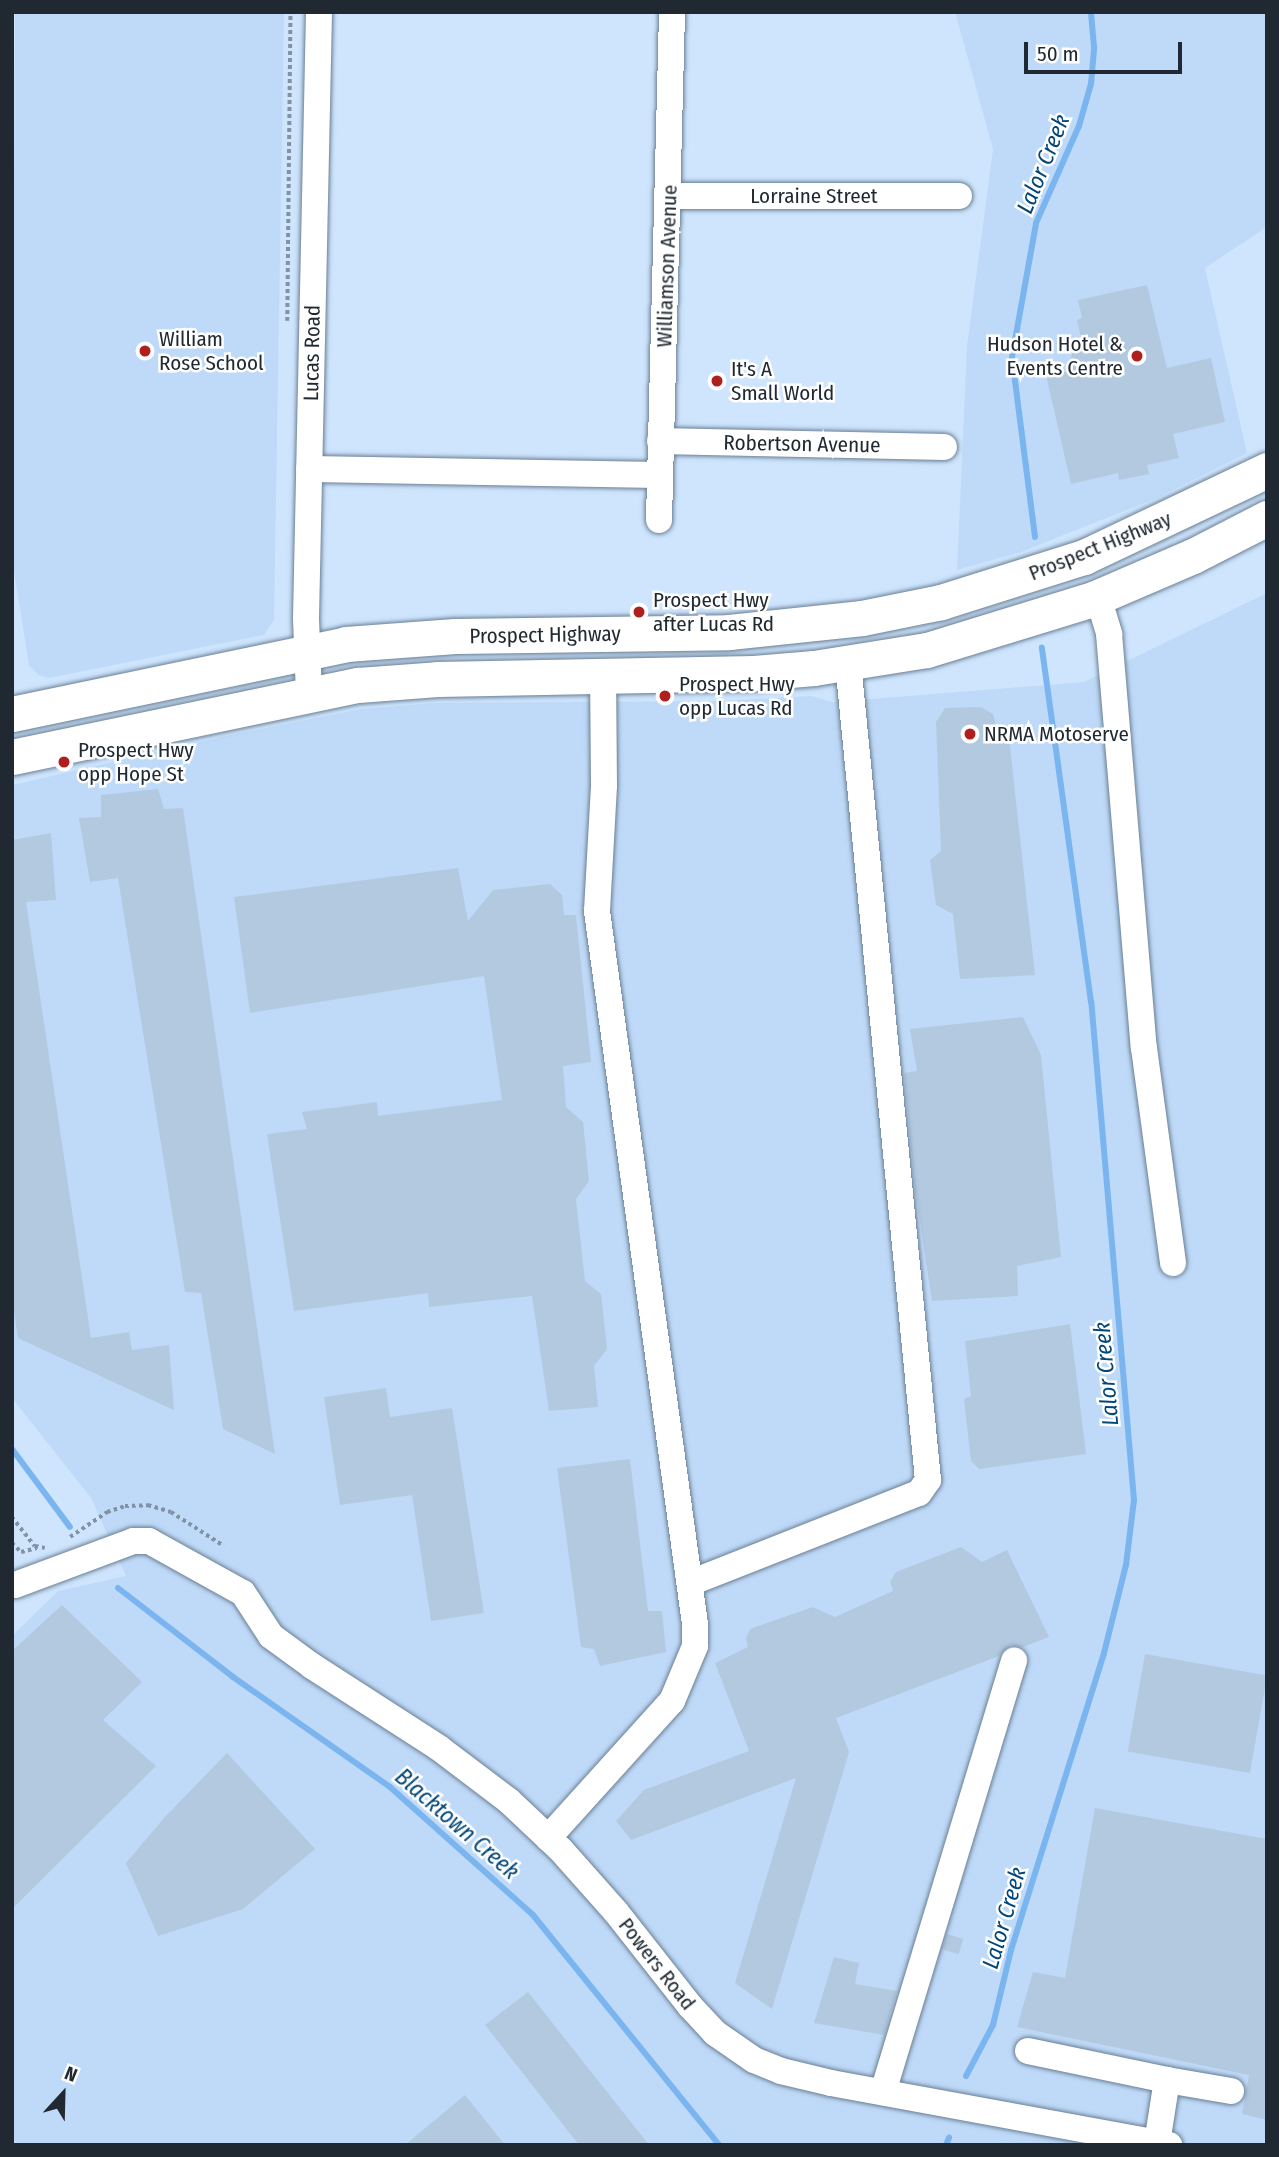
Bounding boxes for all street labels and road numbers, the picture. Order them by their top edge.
street label: Lorraine Street [750,183,878,209]
street label: Williamson Avenue [652,184,682,348]
street label: Lucas Road [299,305,325,401]
street label: Robertson Avenue [723,430,881,458]
street label: Prospect Highway [1025,506,1175,586]
street label: Prospect Highway [469,621,621,649]
street label: Powers Road [613,1913,701,2015]

